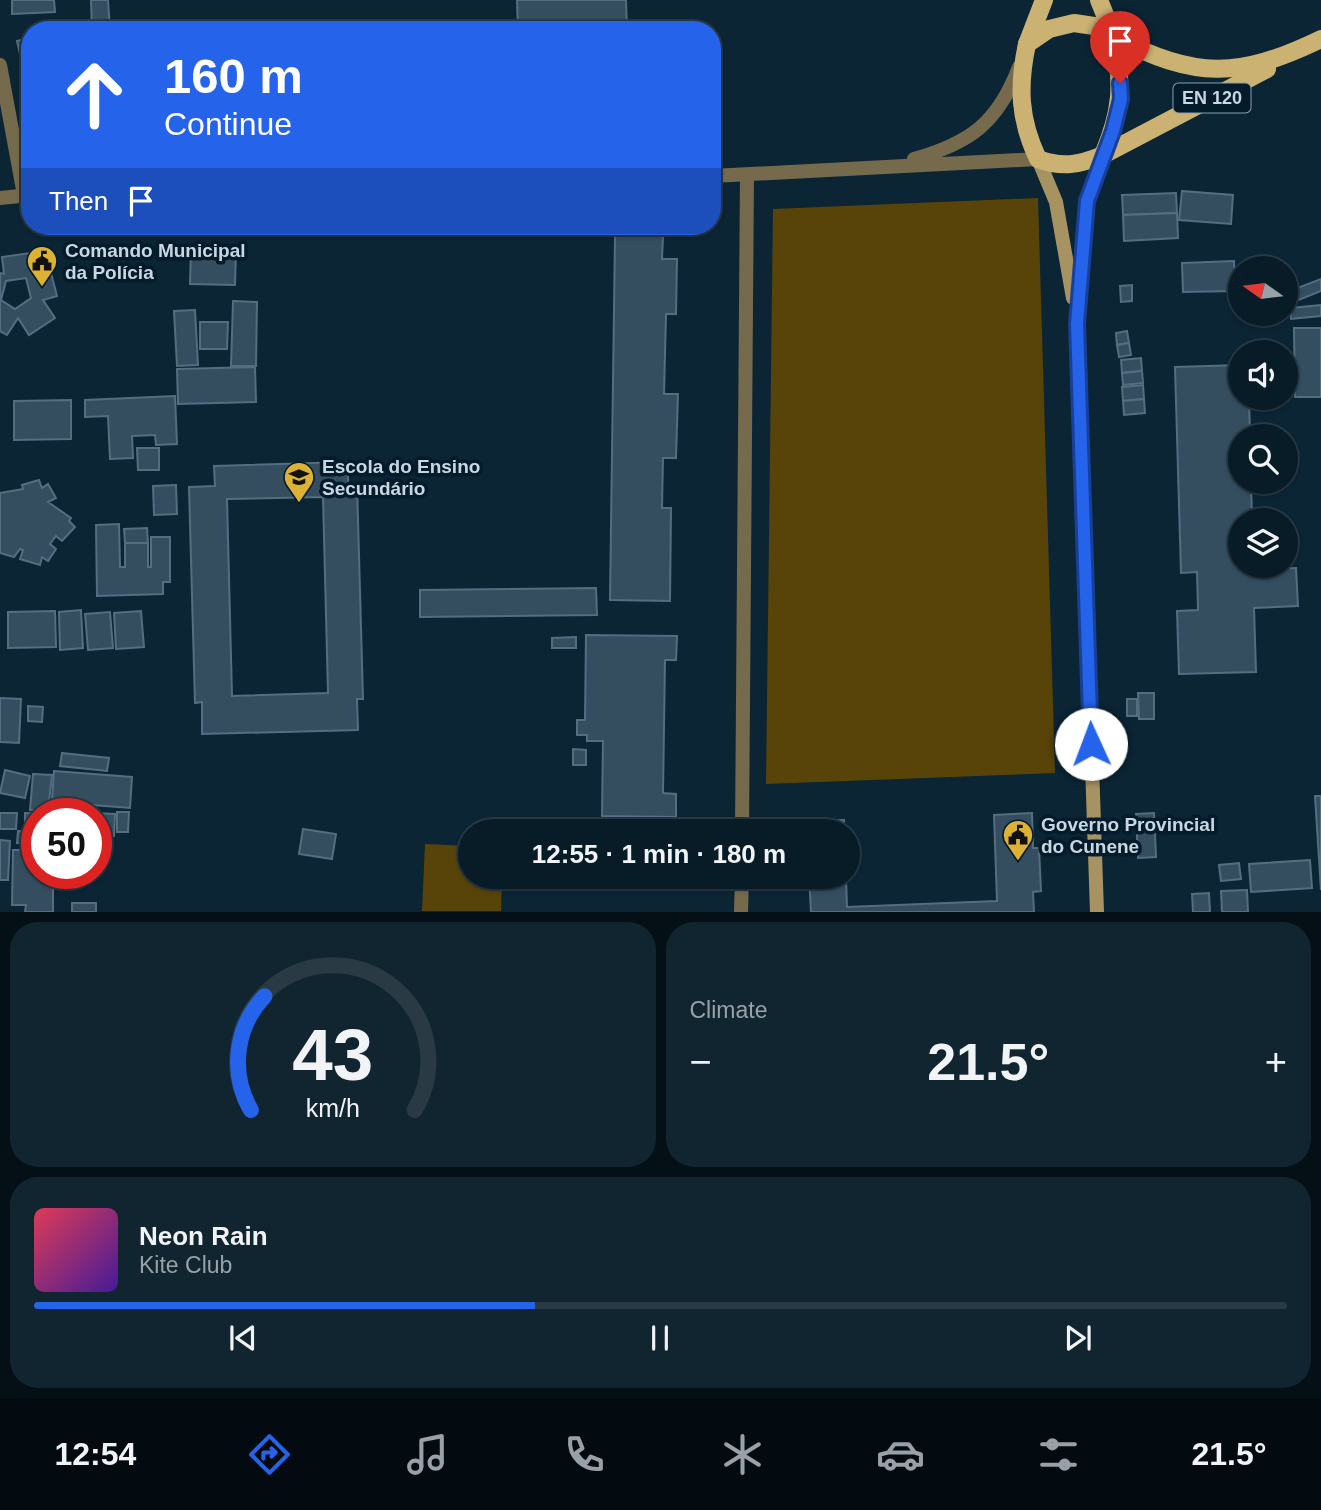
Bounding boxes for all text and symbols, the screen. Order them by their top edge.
pin [1090,11,1150,83]
icon: arrive [1101,22,1139,60]
icon: ahead [49,49,140,140]
text: 160 m [164,49,303,103]
road number: EN 120 [1174,84,1250,113]
text: Continue [164,106,292,142]
icon: arrive [122,182,160,220]
text: Then [49,186,108,216]
place label: Comando Municipal da Polícia [65,240,246,283]
public building icon: Comando Municipal da Polícia [25,244,59,288]
north arrow [1228,256,1298,326]
map controls [1228,256,1298,578]
button: sound [1228,340,1298,410]
button: search [1228,424,1298,494]
place label: Escola do Ensino Secundário [322,456,480,499]
school or university icon: Escola do Ensino Secundário [282,460,316,504]
button: layers [1228,508,1298,578]
position arrow [1054,707,1128,781]
speed limit sign: 50 [21,798,112,889]
place label: Governo Provincial do Cunene [1041,814,1215,857]
public building icon: Governo Provincial do Cunene [1001,818,1035,862]
text: 12:55 · 1 min · 180 m [532,839,786,869]
text: Climate [690,997,767,1023]
text: 43 [292,1015,373,1096]
text: 21.5° [927,1033,1049,1091]
text: − [690,1041,712,1083]
text: + [1265,1041,1287,1083]
text: km/h [306,1094,360,1122]
text: Neon Rain [139,1221,268,1251]
text: Kite Club [139,1252,232,1278]
icon: previous [224,1319,262,1357]
icon: pause [641,1319,679,1357]
icon: next [1059,1319,1097,1357]
icon: directions [245,1430,294,1479]
icon: music [403,1430,452,1479]
icon: phone [560,1430,609,1479]
icon: climate [718,1430,767,1479]
icon: car [876,1430,925,1479]
icon: filters [1034,1430,1083,1479]
text: 12:54 [54,1436,136,1472]
text: 21.5° [1191,1436,1267,1472]

